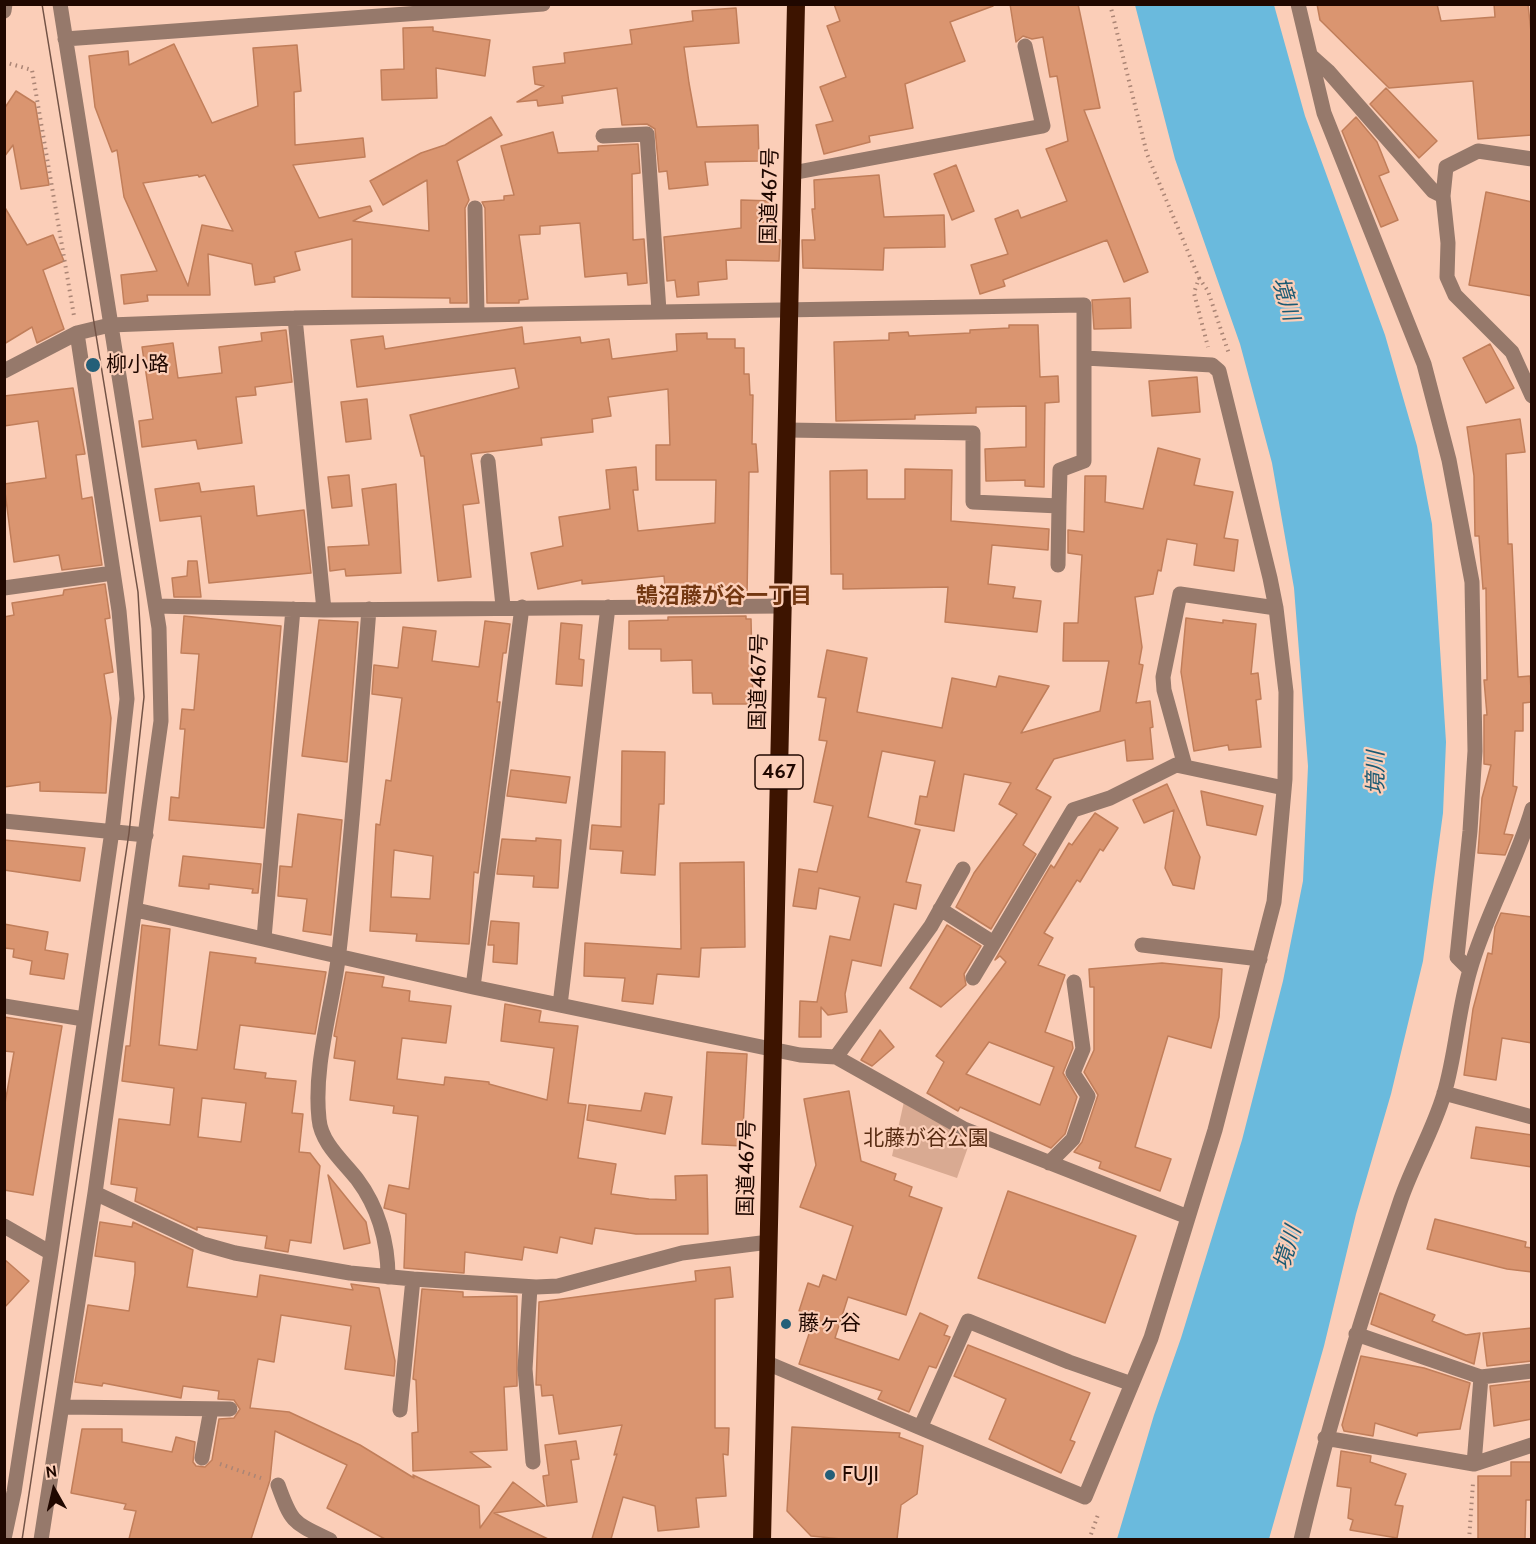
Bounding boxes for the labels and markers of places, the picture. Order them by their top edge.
place label: 柳小路 [106,352,169,378]
marker: 柳小路 [84,356,102,374]
place label: 藤ヶ谷 [798,1311,861,1337]
marker: 藤ヶ谷 [779,1317,793,1331]
place label: FUJI [842,1462,879,1488]
marker: FUJI [823,1468,837,1482]

